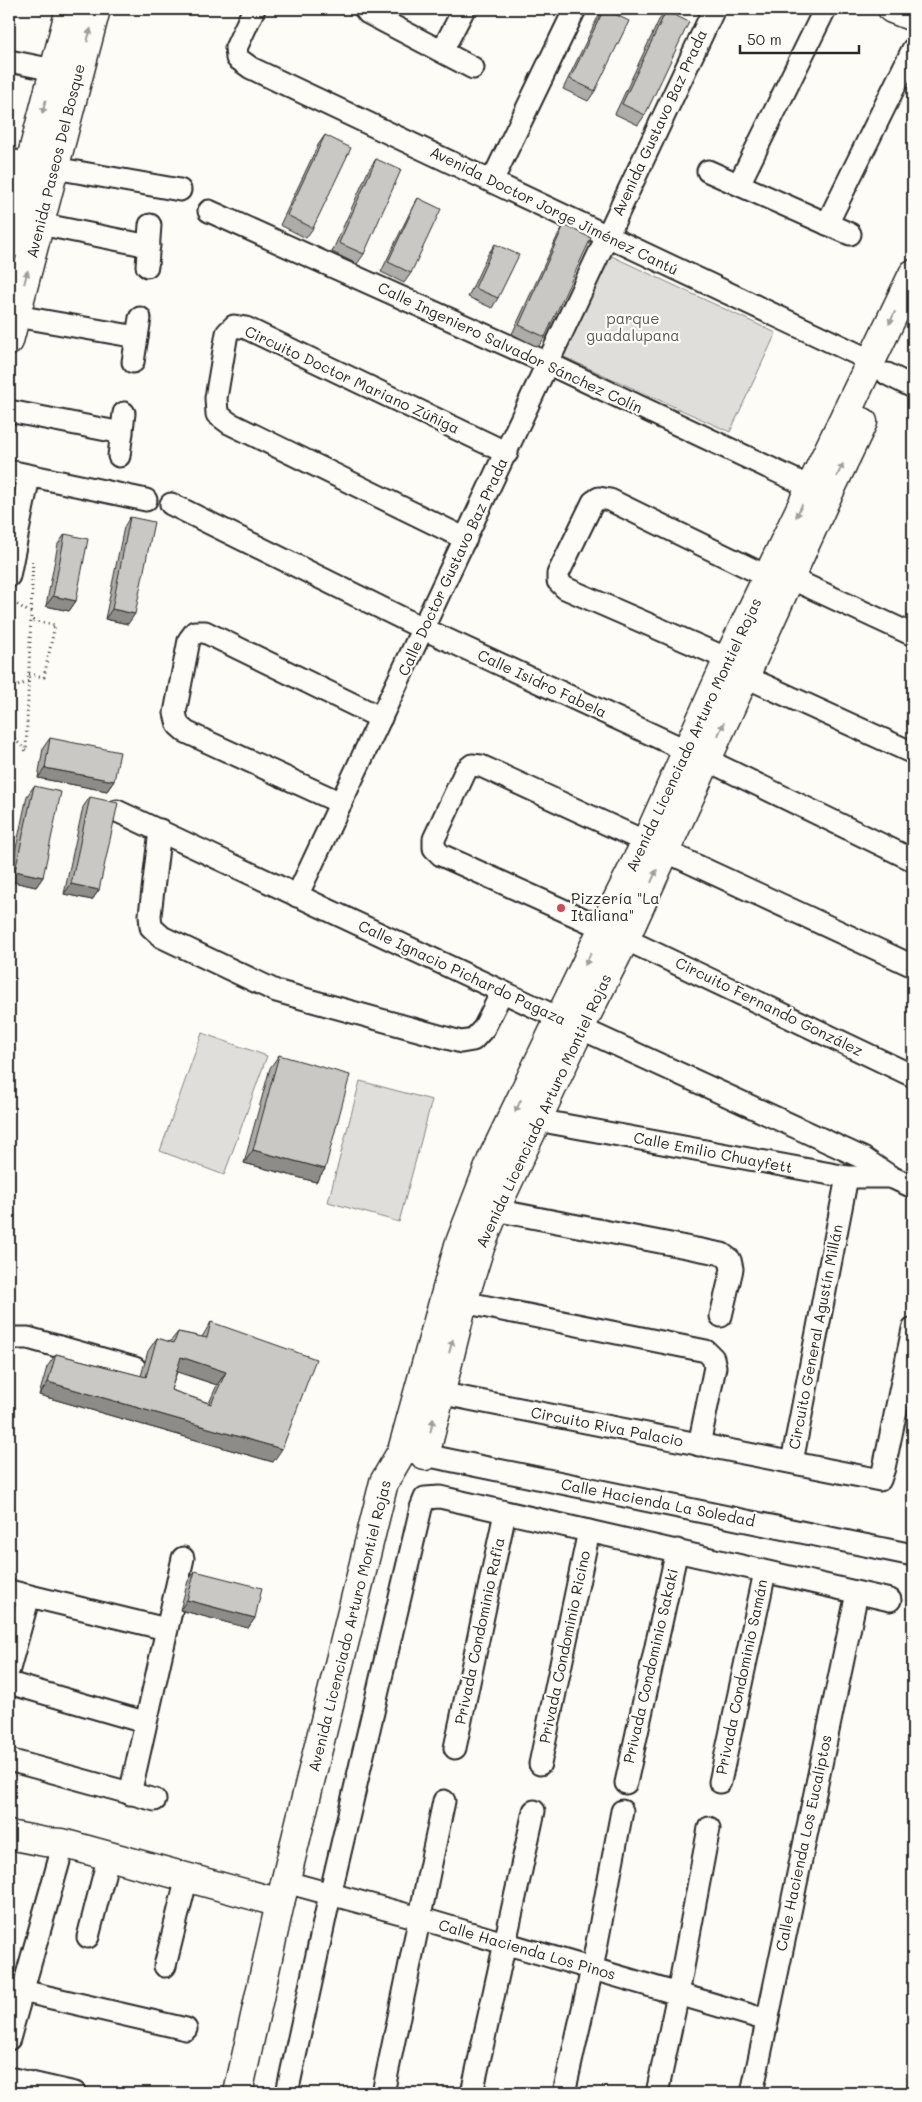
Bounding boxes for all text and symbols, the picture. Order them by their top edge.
scale bar [740,22,858,54]
street label: Avenida Gustavo Baz Prada [607,26,711,219]
one-way arrow [85,28,93,43]
text: 50 m [747,29,782,49]
street label: Avenida Paseos Del Bosque [21,62,89,260]
one-way arrow [40,99,48,114]
street label: Avenida Doctor Jorge Jiménez Cantú [427,141,682,279]
one-way arrow [22,270,30,285]
street label: Calle Ingeniero Salvador Sánchez Colín [375,277,646,417]
park label: parque guadalupana [586,308,680,345]
one-way arrow [888,311,896,325]
street label: Circuito Doctor Mariano Zúñiga [242,320,463,438]
street label: Calle Doctor Gustavo Baz Prada [393,454,512,679]
one-way arrow [836,463,844,477]
one-way arrow [794,504,802,518]
street label: Avenida Licenciado Arturo Montiel Rojas [621,594,766,875]
street label: Calle Isidro Fabela [475,644,610,722]
one-way arrow [717,722,725,736]
one-way arrow [649,869,658,884]
place label: Pizzería "La Italiana" [571,888,660,925]
marker: Pizzería "La Italiana" [555,902,567,914]
street label: Calle Ignacio Pichardo Pagaza [355,915,570,1029]
one-way arrow [583,952,591,966]
street label: Circuito Fernando González [672,952,867,1060]
street label: Avenida Licenciado Arturo Montiel Rojas [471,970,616,1251]
one-way arrow [513,1099,521,1113]
street label: Calle Emilio Chuayfett [632,1127,794,1177]
street label: Circuito General Agustín Millán [783,1223,847,1451]
one-way arrow [448,1339,456,1354]
street label: Circuito Riva Palacio [529,1401,685,1451]
one-way arrow [428,1417,436,1432]
street label: Calle Hacienda La Soledad [560,1473,757,1531]
street label: Avenida Licenciado Arturo Montiel Rojas [303,1478,395,1774]
street label: Privada Condominio Rafia [449,1536,509,1726]
street label: Privada Condominio Ricino [534,1549,594,1745]
street label: Privada Condominio Sakaki [618,1566,682,1765]
street label: Privada Condominio Samán [711,1577,772,1776]
street label: Calle Hacienda Los Eucaliptos [770,1733,836,1953]
street label: Calle Hacienda Los Pinos [436,1914,618,1984]

